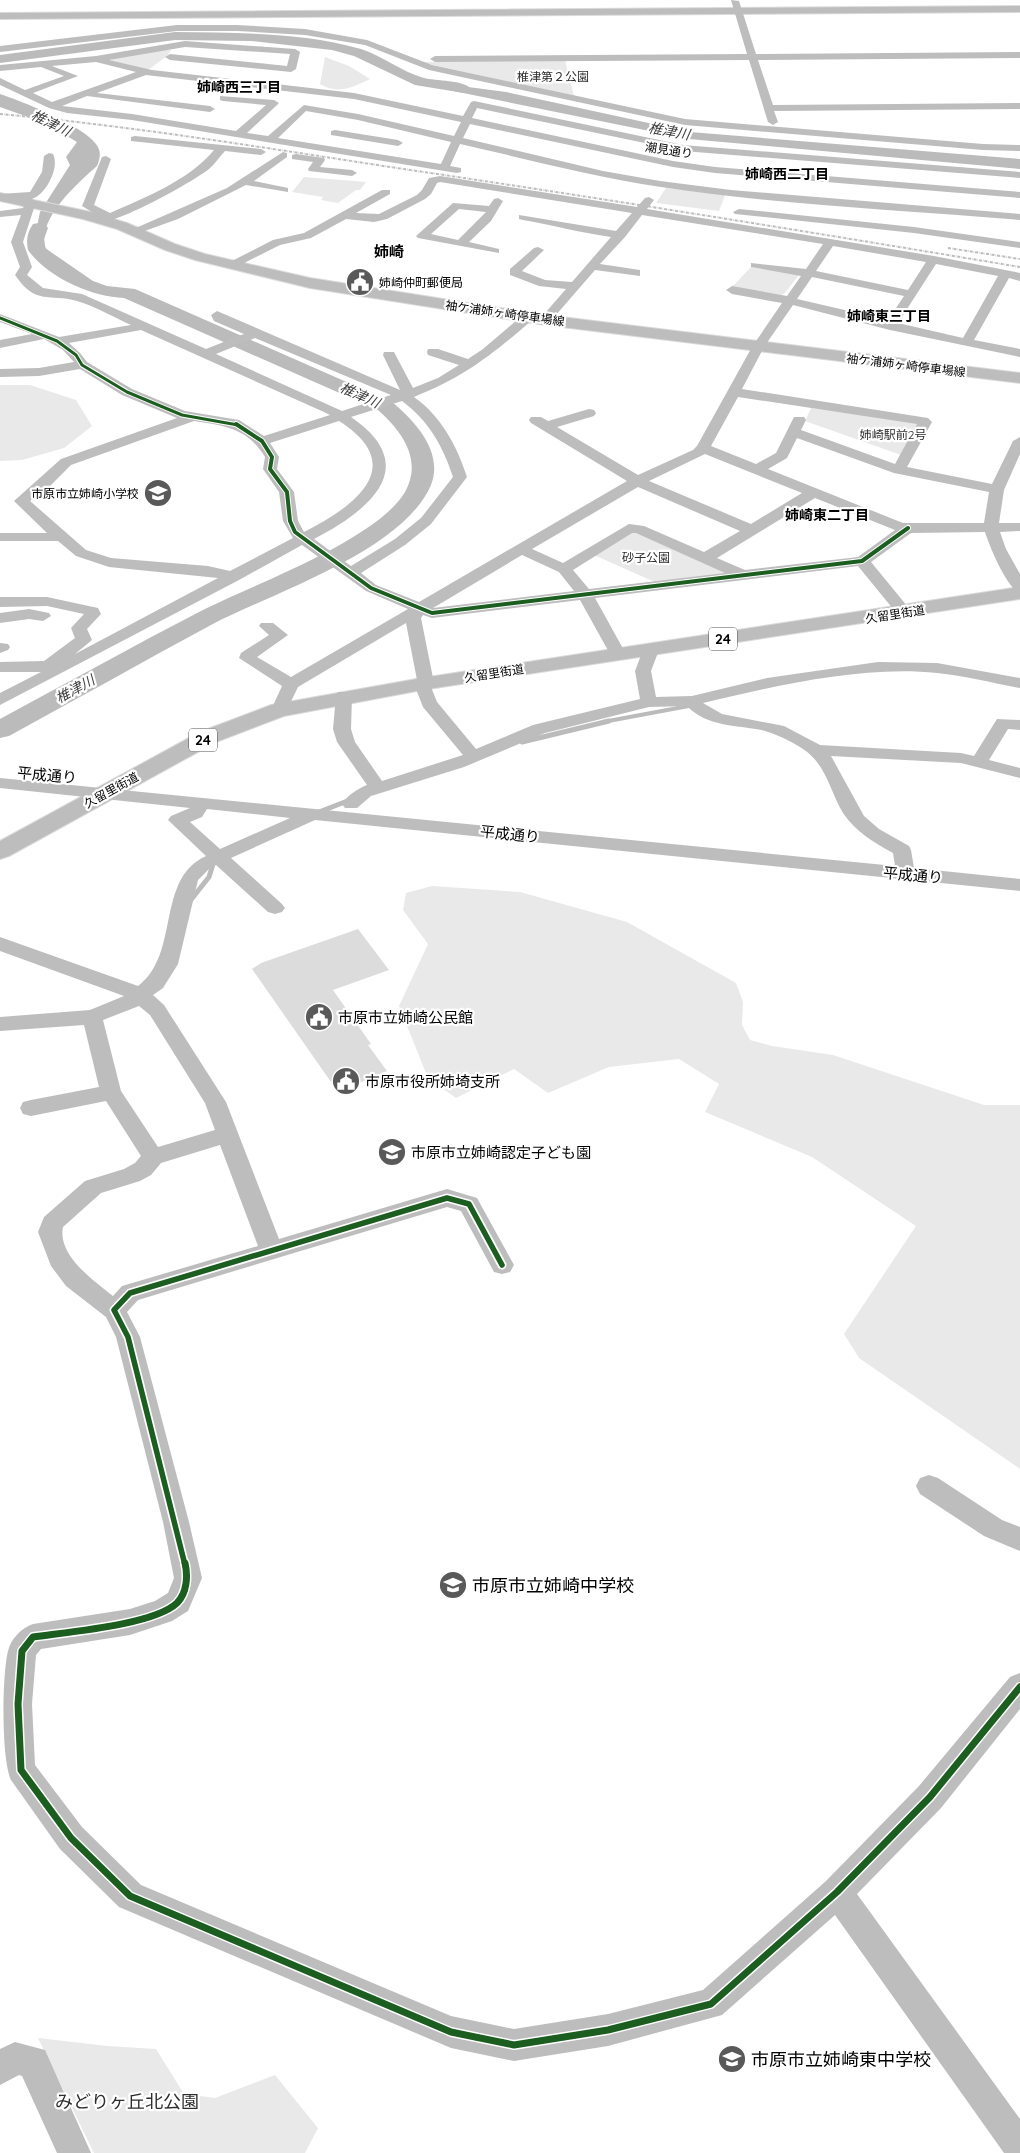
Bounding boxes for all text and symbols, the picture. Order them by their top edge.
park label: 椎津第２公園 [517,69,589,84]
district label: 姉崎西三丁目 [197,78,281,96]
water label: 椎津川 [28,106,76,141]
water label: 椎津川 [647,118,693,144]
street label: 潮見通り [644,139,694,161]
district label: 姉崎西二丁目 [745,165,829,183]
district label: 姉崎 [374,242,404,261]
public building icon: 姉崎仲町郵便局 [345,267,375,297]
place label: 姉崎仲町郵便局 [379,275,463,290]
street label: 袖ケ浦姉ヶ崎停車場線 [445,297,565,329]
district label: 姉崎東三丁目 [847,307,931,325]
street label: 袖ケ浦姉ヶ崎停車場線 [846,350,966,380]
water label: 椎津川 [337,378,385,413]
park label: 姉崎駅前2号 [860,427,926,442]
school or university icon: 市原市立姉崎小学校 [143,478,173,508]
place label: 市原市立姉崎小学校 [31,486,139,501]
district label: 姉崎東二丁目 [785,506,869,524]
park label: 砂子公園 [622,550,670,565]
street label: 久留里街道 [864,602,926,626]
road number: 24 [709,628,737,650]
street label: 久留里街道 [463,661,525,685]
water label: 椎津川 [52,670,99,707]
road number: 24 [189,728,217,752]
street label: 平成通り [16,763,78,787]
street label: 久留里街道 [81,769,141,811]
street label: 平成通り [479,821,541,847]
street label: 平成通り [882,863,944,887]
public building icon: 市原市立姉崎公民館 [304,1002,334,1032]
place label: 市原市立姉崎公民館 [338,1008,473,1027]
public building icon: 市原市役所姉埼支所 [331,1066,361,1096]
place label: 市原市役所姉埼支所 [365,1072,500,1091]
school or university icon: 市原市立姉崎認定子ども園 [377,1137,407,1167]
place label: 市原市立姉崎認定子ども園 [411,1143,591,1162]
school or university icon: 市原市立姉崎中学校 [438,1570,468,1600]
place label: 市原市立姉崎中学校 [472,1574,634,1597]
school or university icon: 市原市立姉崎東中学校 [717,2044,747,2074]
place label: 市原市立姉崎東中学校 [751,2048,931,2071]
park label: みどりヶ丘北公園 [55,2090,199,2113]

